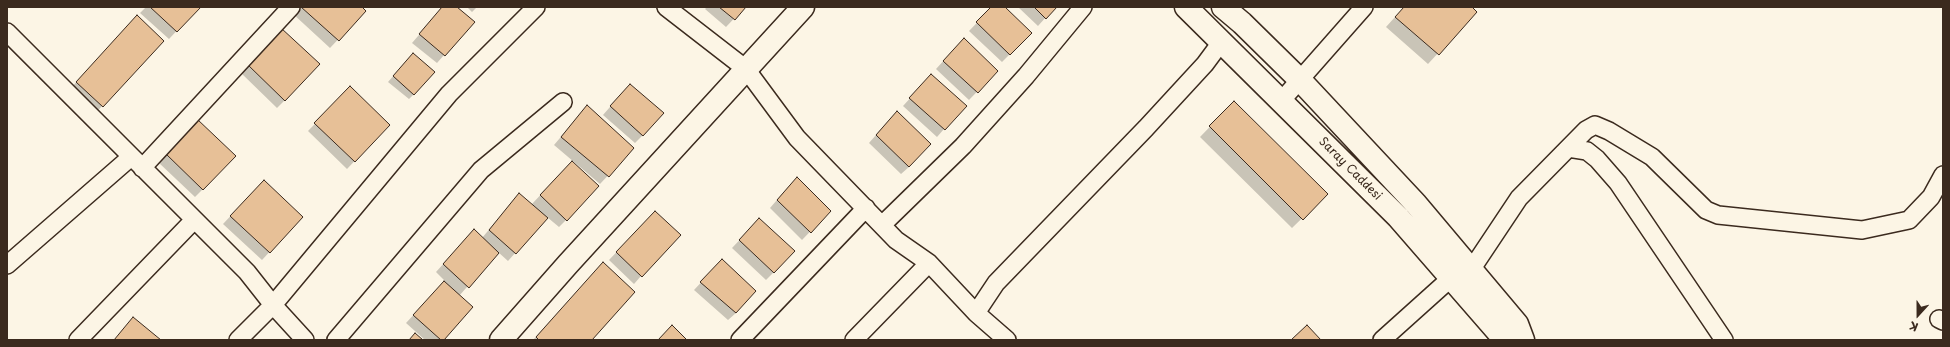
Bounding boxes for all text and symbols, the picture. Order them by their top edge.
street label: Saray Caddesi [1316,135,1384,203]
north arrow [1898,295,1938,335]
text: K [1907,317,1920,336]

